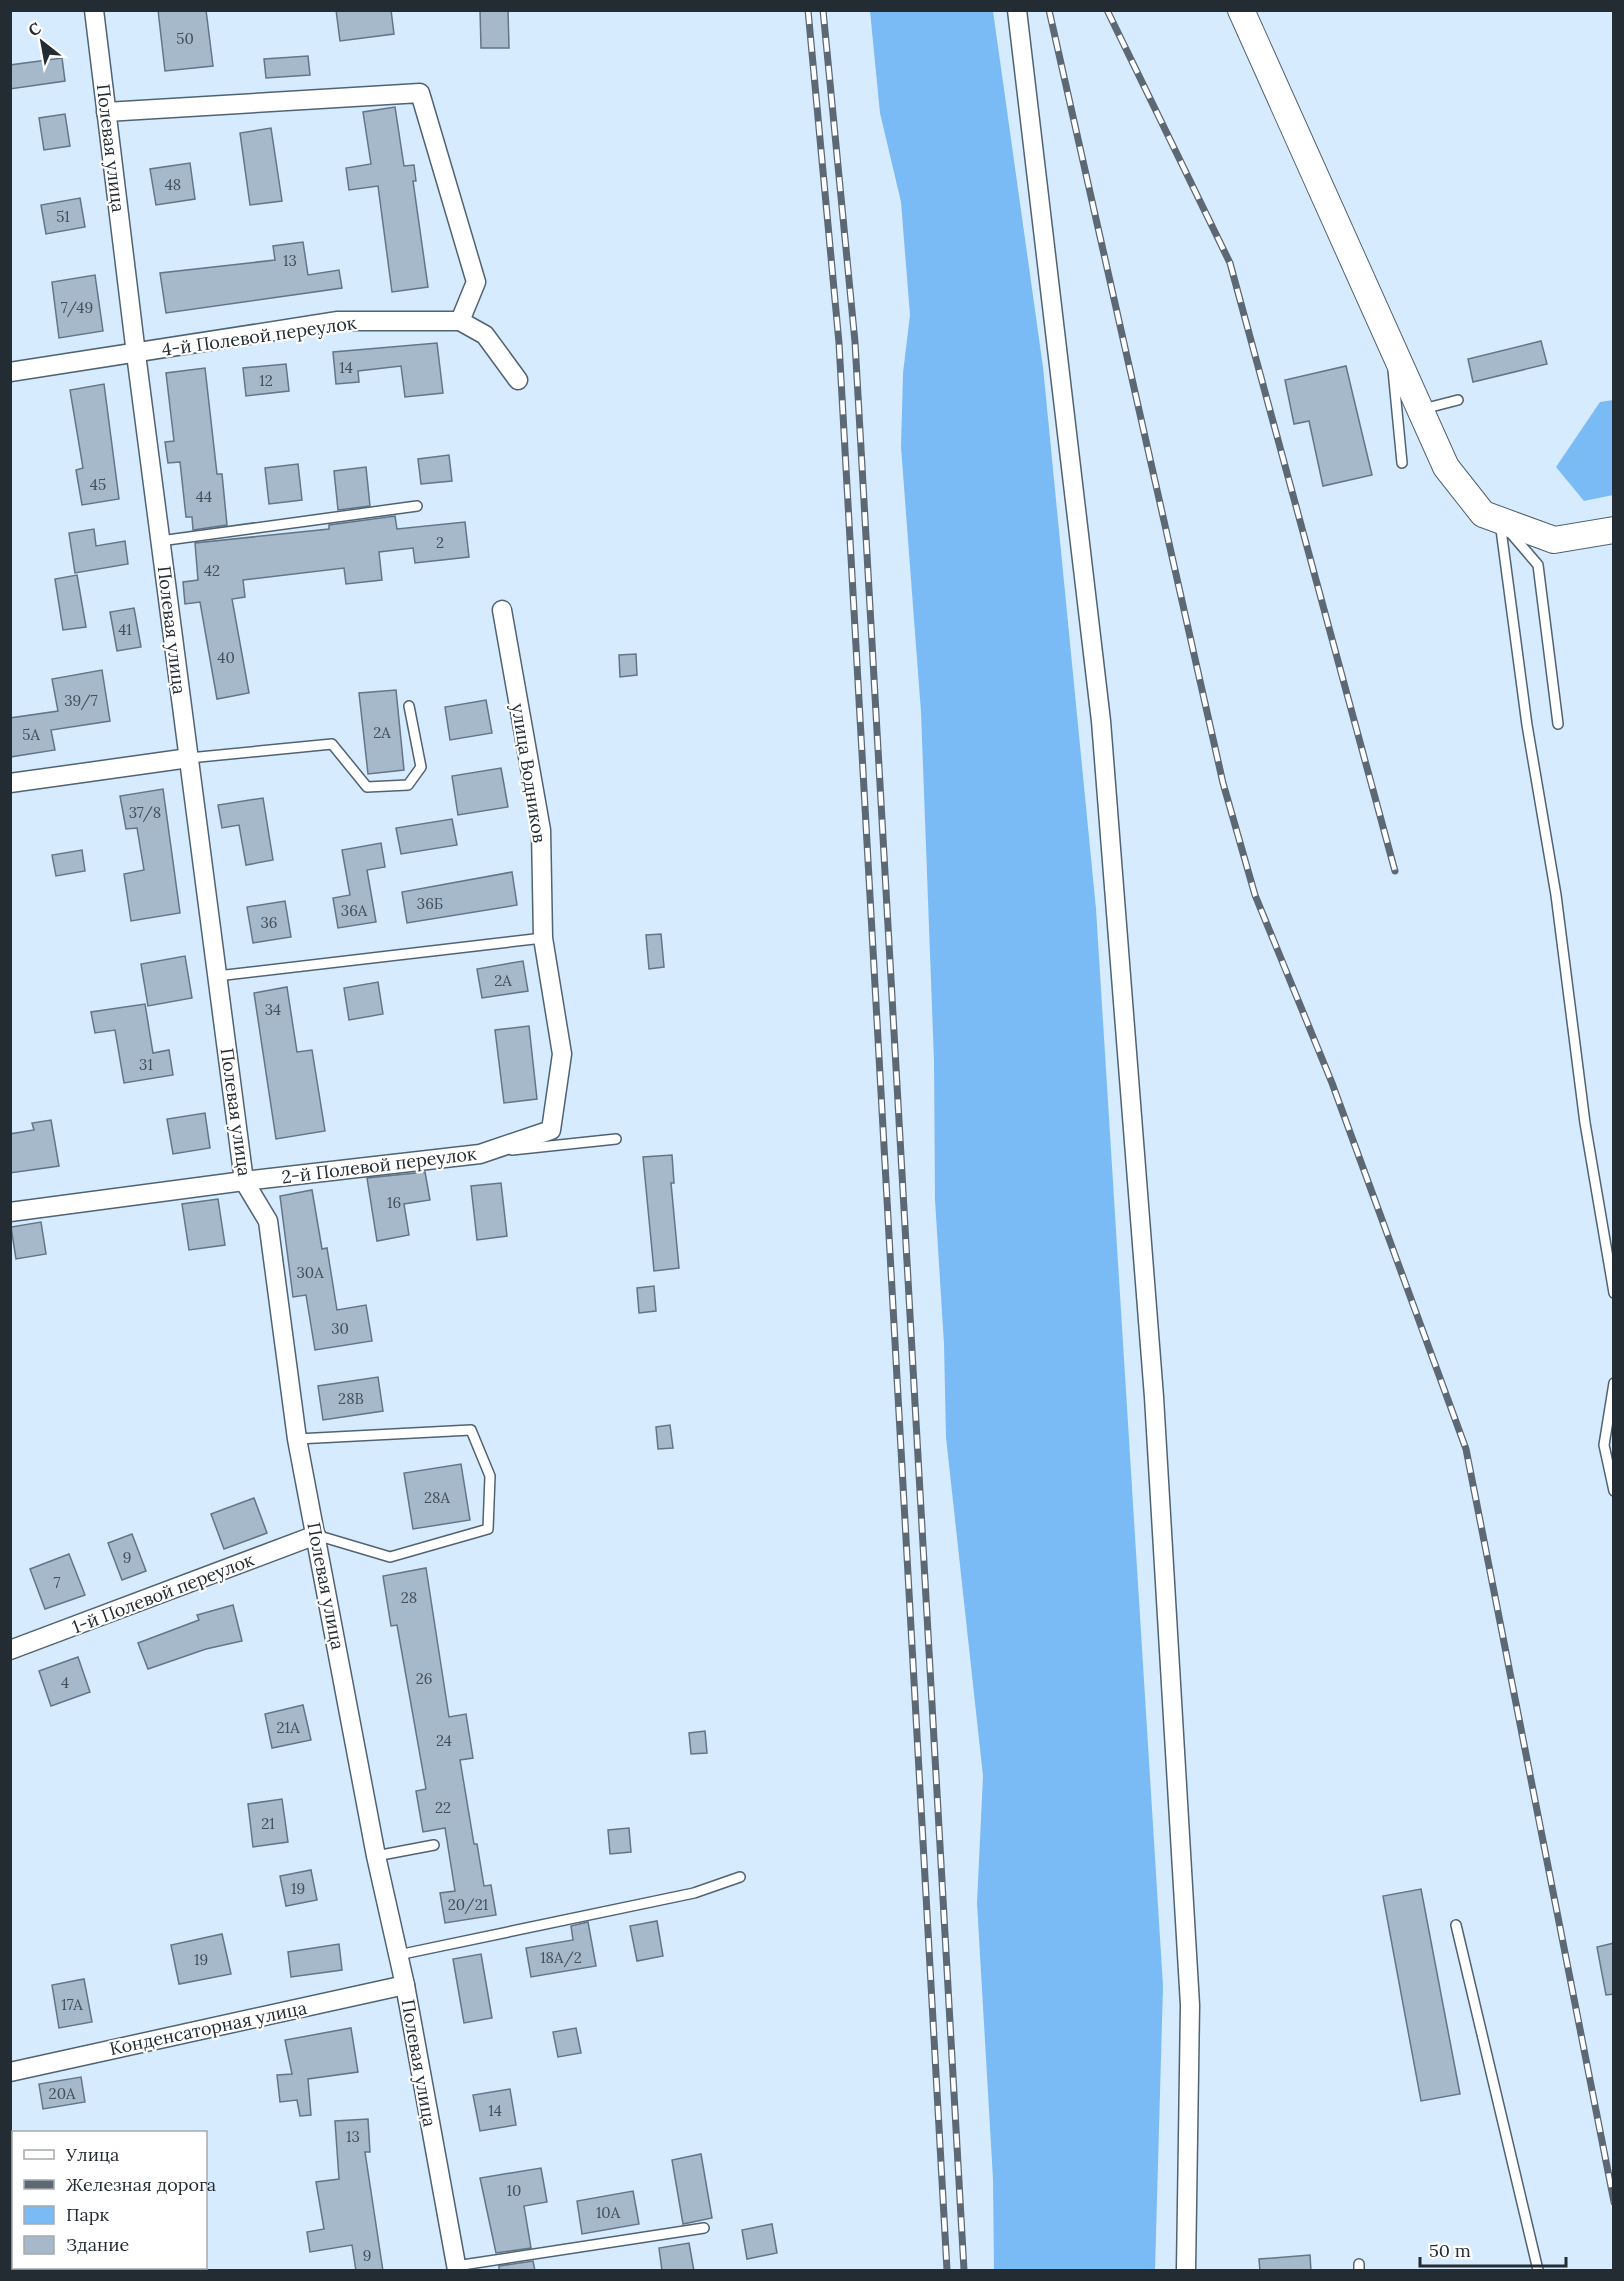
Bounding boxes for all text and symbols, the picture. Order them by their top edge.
north arrow [12,12,72,72]
text: С [24,18,44,41]
house number: 50 [176,29,194,48]
street label: Полевая улица [92,82,130,214]
house number: 48 [165,175,181,194]
house number: 51 [56,207,70,226]
house number: 13 [283,251,297,270]
house number: 7/49 [61,298,93,318]
street label: 4-й Полевой переулок [160,311,358,361]
house number: 14 [339,358,353,377]
house number: 12 [259,371,273,390]
house number: 45 [90,475,106,494]
house number: 44 [196,487,212,506]
house number: 2 [436,533,444,552]
house number: 42 [204,561,220,580]
street label: Полевая улица [153,564,191,696]
house number: 41 [118,620,132,639]
house number: 40 [217,648,235,667]
house number: 39/7 [64,691,98,711]
street label: улица Водников [507,702,551,844]
house number: 2А [373,723,391,742]
house number: 5А [22,725,40,744]
house number: 37/8 [129,803,161,823]
house number: 36Б [417,894,443,913]
house number: 36А [341,901,368,920]
house number: 36 [260,913,278,932]
house number: 2А [494,971,512,990]
house number: 34 [265,1000,281,1019]
street label: Полевая улица [216,1046,256,1178]
house number: 31 [139,1055,153,1074]
street label: 2-й Полевой переулок [280,1142,478,1188]
house number: 16 [387,1193,401,1212]
house number: 30А [296,1263,324,1282]
house number: 30 [331,1319,349,1338]
house number: 28В [338,1389,364,1408]
house number: 28А [424,1488,451,1507]
street label: Полевая улица [302,1520,350,1652]
street label: 1-й Полевой переулок [69,1548,257,1638]
house number: 9 [123,1548,131,1567]
house number: 7 [54,1573,61,1592]
house number: 28 [401,1588,417,1607]
house number: 26 [416,1669,432,1688]
house number: 4 [61,1673,69,1692]
house number: 21А [276,1718,300,1737]
house number: 24 [436,1731,452,1750]
house number: 22 [435,1798,451,1817]
house number: 21 [261,1814,275,1833]
house number: 19 [291,1879,305,1898]
house number: 20/21 [448,1895,488,1915]
house number: 18А/2 [540,1948,582,1968]
house number: 19 [194,1950,208,1969]
house number: 17А [61,1995,83,2014]
street label: Конденсаторная улица [107,1996,309,2060]
street label: Полевая улица [396,1997,442,2129]
house number: 20А [49,2084,76,2103]
house number: 14 [488,2101,502,2120]
house number: 13 [346,2127,360,2146]
legend [12,2131,207,2269]
text: Улица [65,2143,119,2166]
text: Железная дорога [66,2173,216,2196]
house number: 10 [507,2181,521,2200]
text: Парк [66,2203,110,2226]
house number: 10А [596,2203,621,2222]
scale bar [1420,2230,1566,2268]
text: Здание [66,2233,129,2256]
text: 50 m [1429,2239,1471,2262]
house number: 9 [363,2246,371,2265]

